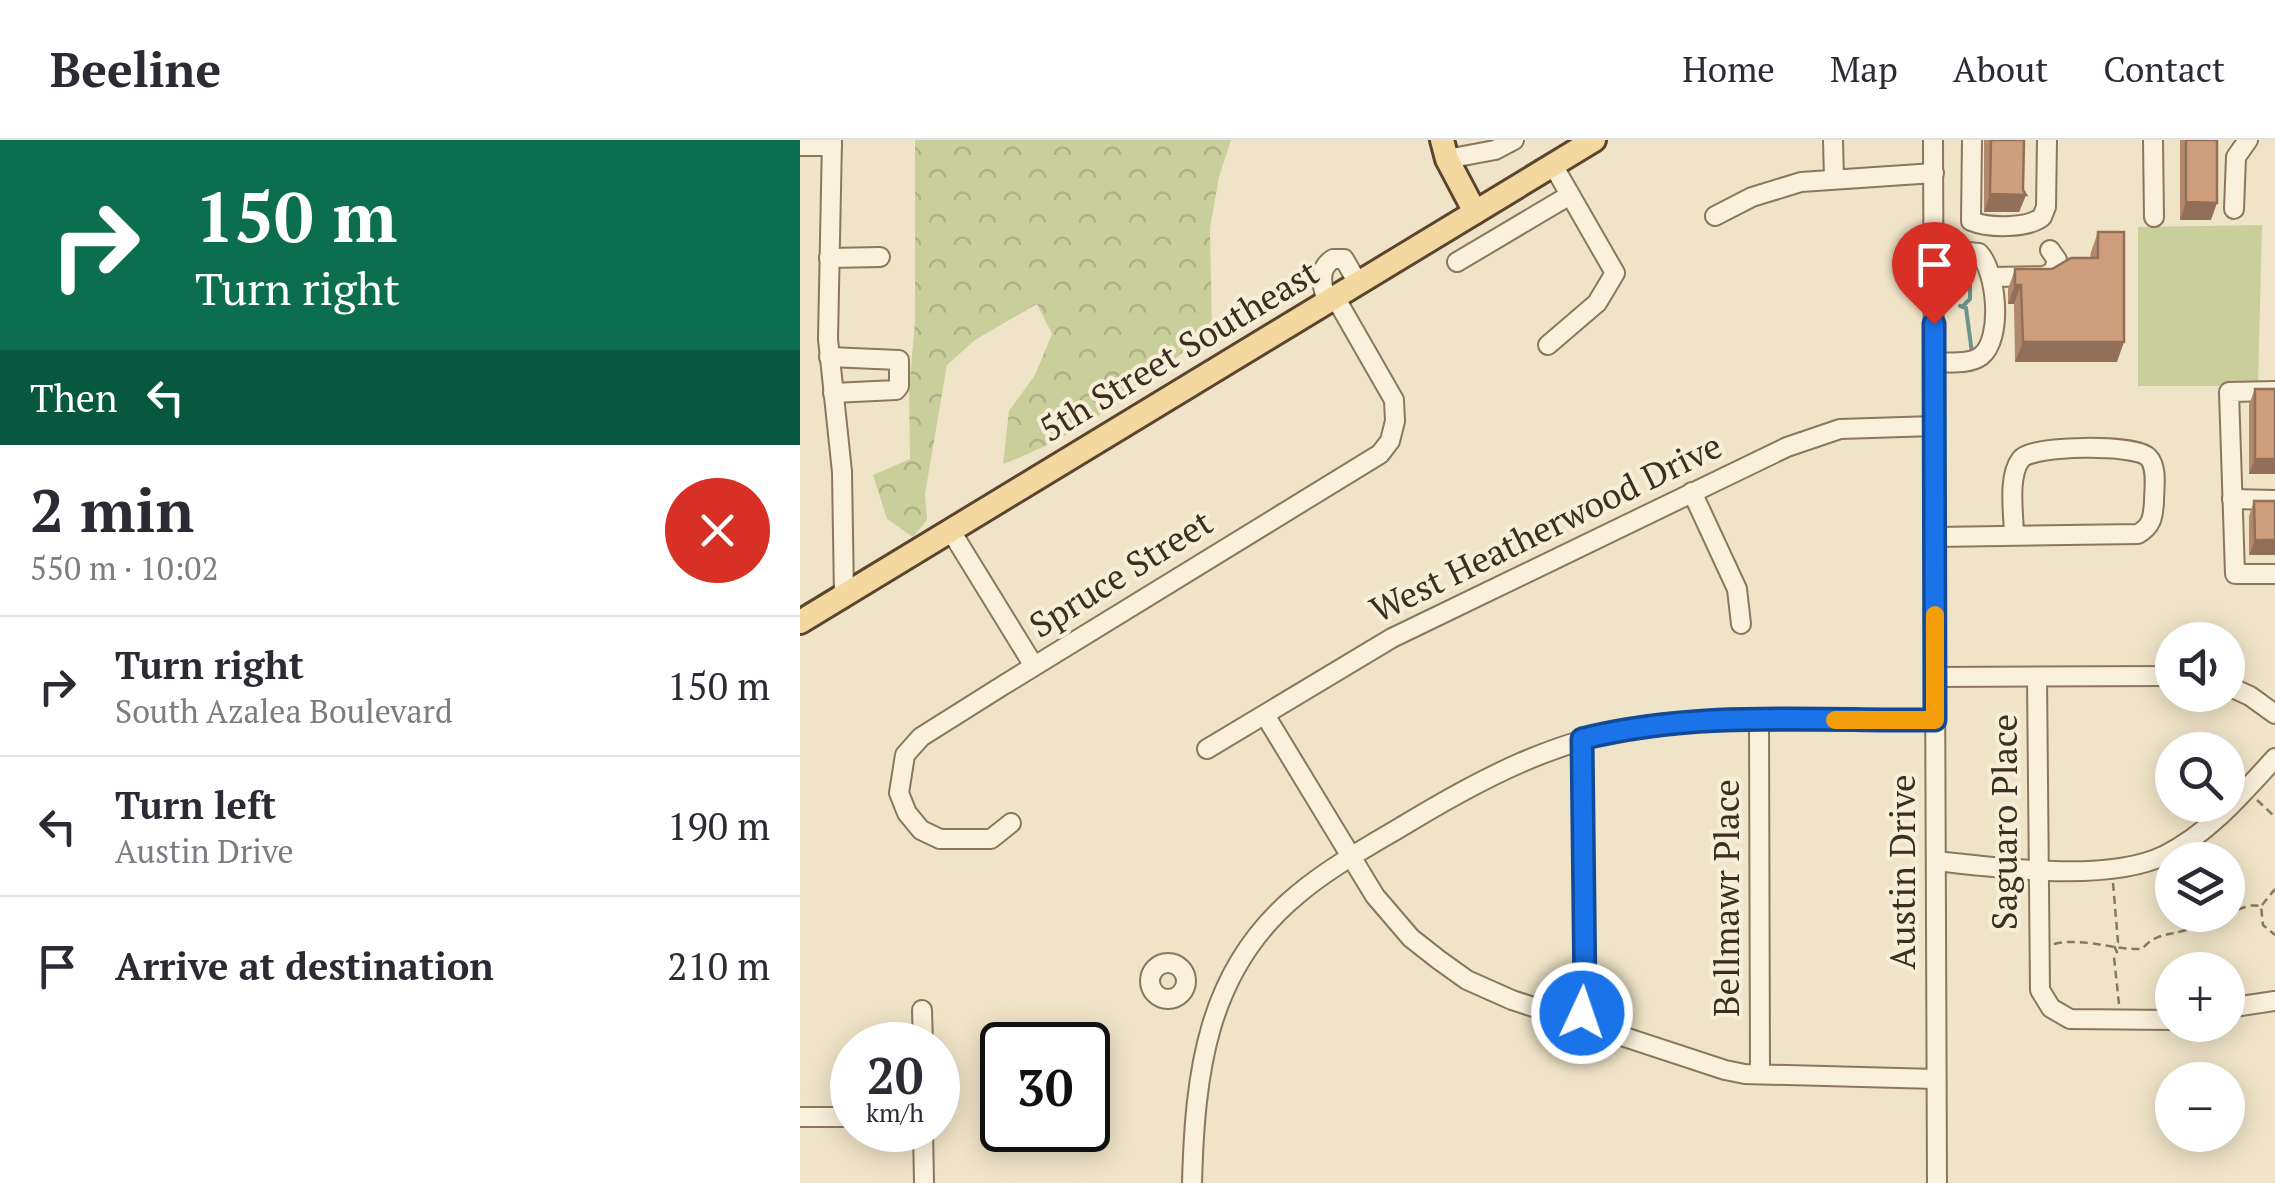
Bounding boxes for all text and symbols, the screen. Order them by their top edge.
text: Beeline [50,37,221,101]
text: Home [1682,46,1775,92]
text: Map [1830,46,1898,92]
text: About [1953,46,2048,92]
text: Contact [2103,46,2225,92]
text: 150 m [195,169,397,262]
icon: right [30,180,160,310]
pin [1892,222,1977,325]
icon: arrive [1907,237,1962,292]
street label: 5th Street Southeast [1030,249,1327,452]
text: Turn right [195,258,400,318]
icon: left [138,370,193,425]
text: Then [30,373,118,423]
street label: West Heatherwood Drive [1362,422,1729,632]
text: 2 min [30,470,194,549]
button: close [665,478,770,583]
street label: Spruce Street [1020,499,1221,648]
text: 550 m · 10:02 [30,547,218,589]
map controls [2155,622,2245,1152]
button: sound [2155,622,2245,712]
text: Turn right [115,640,304,690]
icon: right [30,659,85,714]
text: 150 m [667,661,770,711]
text: South Azalea Boulevard [115,690,453,732]
street label: Saguaro Place [1981,714,2027,930]
button: search [2155,732,2245,822]
street label: Austin Drive [1879,774,1925,970]
street label: Bellmawr Place [1703,779,1749,1017]
text: Turn left [115,780,276,830]
icon: left [30,799,85,854]
text: 190 m [667,801,770,851]
text: Austin Drive [115,830,294,872]
button: layers [2155,842,2245,932]
icon: arrive [30,939,85,994]
text: Arrive at destination [115,941,494,991]
text: 210 m [667,941,770,991]
button: + [2155,952,2245,1042]
position arrow [1530,961,1634,1065]
speed limit sign: 30 [980,1022,1110,1152]
text: 20 [867,1042,923,1108]
button: − [2155,1062,2245,1152]
text: km/h [866,1096,924,1129]

